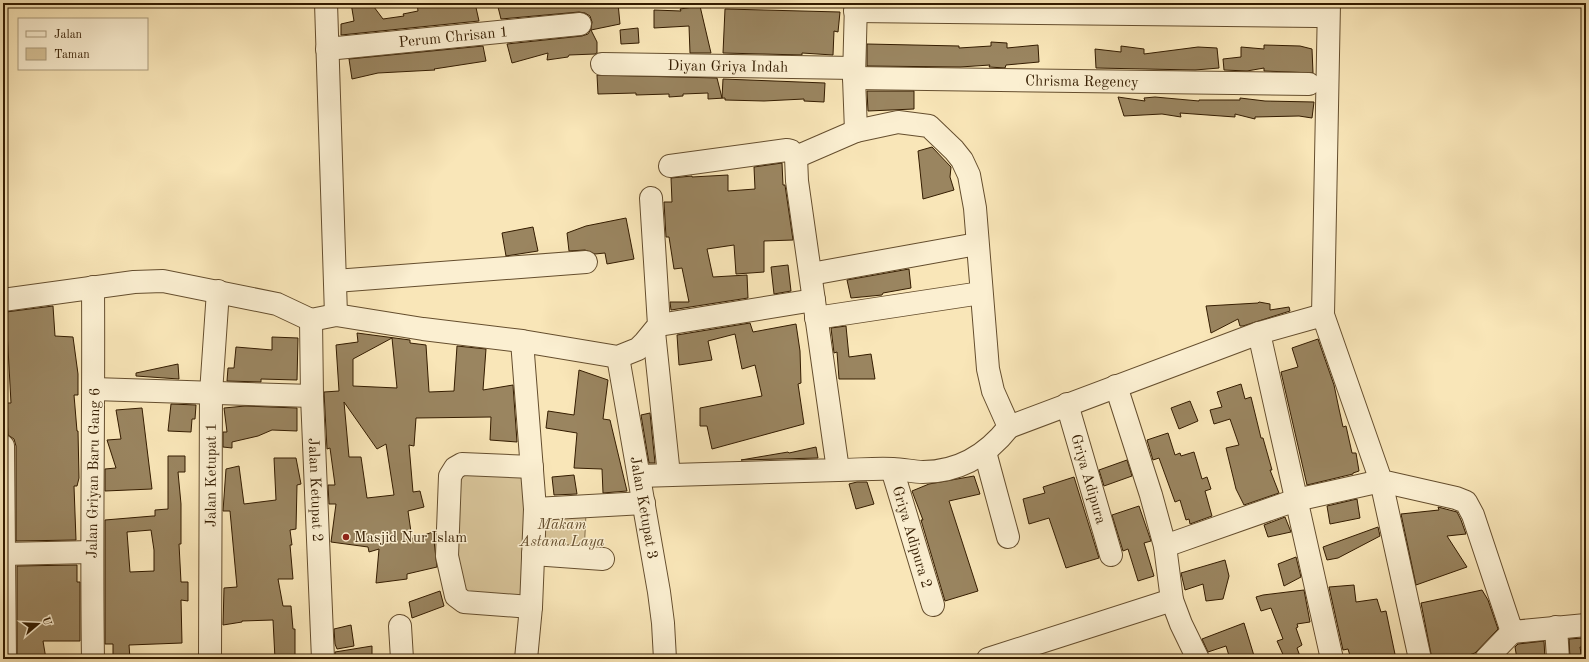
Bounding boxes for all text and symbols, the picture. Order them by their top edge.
legend [18,18,148,70]
street label: Perum Chrisan 1 [398,25,509,51]
text: Jalan [54,29,83,41]
text: Taman [54,49,90,61]
street label: Diyan Griya Indah [668,59,788,76]
street label: Chrisma Regency [1025,74,1139,91]
street label: Jalan Griyan Baru Gang 6 [86,387,103,559]
street label: Jalan Ketupat 1 [204,423,220,527]
street label: Griya Adipura [1067,433,1108,527]
street label: Jalan Ketupat 2 [305,438,324,542]
street label: Jalan Ketupat 3 [626,455,659,561]
street label: Griya Adipura 2 [889,485,934,590]
park label: Makam Astana Laya [519,518,604,550]
place label: Masjid Nur Islam [354,531,467,546]
marker: Masjid Nur Islam [341,532,351,542]
north arrow [18,604,58,644]
text: U [39,615,53,627]

